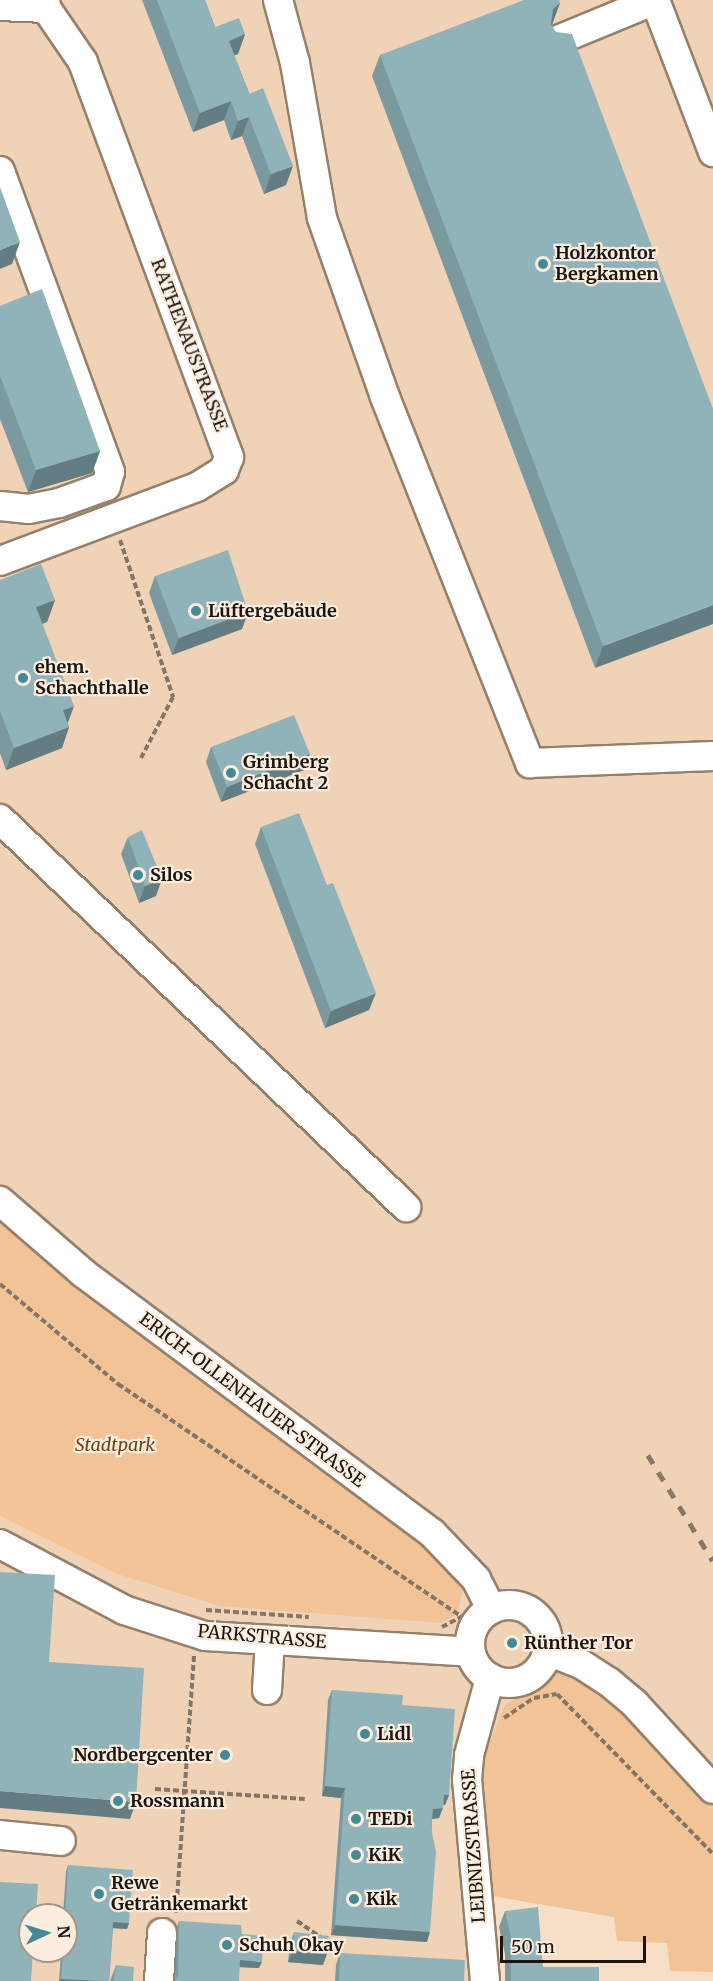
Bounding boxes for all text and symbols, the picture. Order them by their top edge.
place label: Holzkontor Bergkamen [555,243,658,286]
street label: RATHENAUSTRASSE [146,256,232,434]
marker: Holzkontor Bergkamen [536,257,550,271]
place label: Lüftergebäude [208,600,337,622]
marker: Lüftergebäude [189,604,203,618]
place label: ehem. Schachthalle [35,657,149,700]
marker: ehem. Schachthalle [16,671,30,685]
place label: Grimberg Schacht 2 [243,752,329,795]
marker: Grimberg Schacht 2 [224,766,238,780]
place label: Silos [150,864,193,886]
marker: Silos [131,868,145,882]
street label: ERICH-OLLENHAUER-STRASSE [135,1308,369,1492]
park label: Stadtpark [75,1434,155,1456]
street label: PARKSTRASSE [197,1621,327,1653]
place label: Rünther Tor [524,1632,633,1654]
marker: Rünther Tor [505,1636,519,1650]
place label: Lidl [377,1723,411,1745]
marker: Lidl [358,1727,372,1741]
place label: Nordbergcenter [73,1744,213,1766]
marker: Nordbergcenter [218,1748,232,1762]
street label: LEIBNIZSTRASSE [458,1768,490,1924]
place label: Rossmann [130,1790,224,1812]
marker: Rossmann [111,1794,125,1808]
place label: TEDi [368,1808,412,1830]
marker: TEDi [349,1812,363,1826]
place label: KiK [368,1844,401,1866]
marker: KiK [349,1848,363,1862]
place label: Rewe Getränkemarkt [111,1873,248,1916]
marker: Rewe Getränkemarkt [92,1887,106,1901]
place label: Kik [366,1888,397,1910]
marker: Kik [347,1892,361,1906]
north arrow [18,1903,78,1963]
scale bar [503,1924,648,1962]
text: N [54,1925,74,1939]
place label: Schuh Okay [239,1934,344,1956]
text: 50 m [511,1935,555,1958]
marker: Schuh Okay [220,1938,234,1952]

